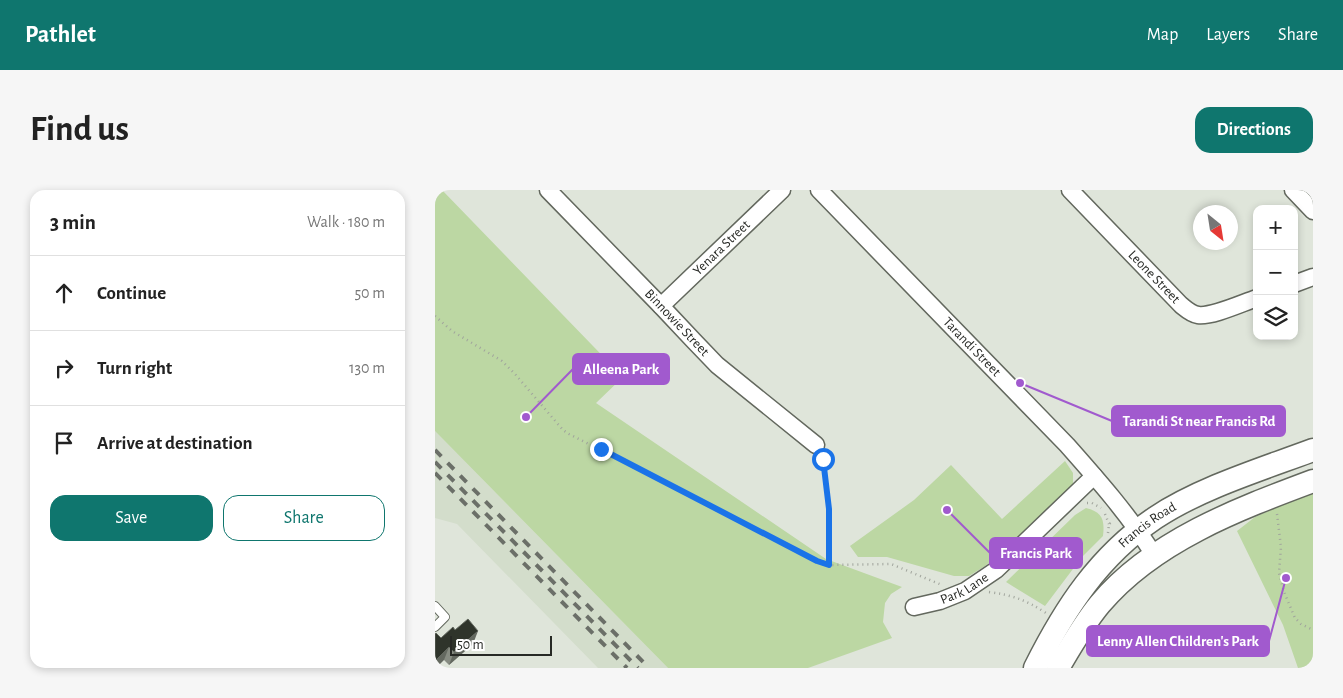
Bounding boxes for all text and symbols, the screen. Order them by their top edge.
text: Pathlet [25,23,96,47]
text: Map [1147,26,1178,44]
text: Layers [1206,26,1250,44]
text: Share [1278,26,1318,44]
button: Directions [1195,107,1313,153]
text: Find us [30,112,129,147]
north arrow [1193,205,1238,250]
map controls [1253,205,1298,340]
button: + [1253,205,1298,250]
text: 3 min [50,212,96,233]
text: Walk · 180 m [307,214,385,230]
street label: Yenara Street [691,217,753,278]
street label: Leone Street [1125,248,1183,307]
button: − [1253,250,1298,295]
icon: ahead [50,279,78,307]
text: Continue [97,284,166,303]
text: 50 m [354,285,385,301]
street label: Binnowie Street [642,287,712,359]
button: layers [1253,295,1298,340]
street label: Tarandi Street [940,315,1004,380]
icon: right [50,354,78,382]
callout: Alleena Park [573,354,669,384]
text: Turn right [97,359,172,378]
text: 130 m [349,360,385,376]
text: Alleena Park [583,362,660,377]
callout: Tarandi St near Francis Rd [1112,406,1285,436]
text: Tarandi St near Francis Rd [1123,414,1276,429]
icon: arrive [50,429,78,457]
text: Arrive at destination [97,434,253,453]
route end [590,438,613,461]
route start [812,448,835,471]
button: Save [50,495,213,541]
button: Share [223,495,385,541]
street label: Francis Road [1116,500,1179,551]
callout: Francis Park [990,538,1082,568]
text: Francis Park [1000,546,1073,561]
street label: Park Lane [938,570,991,607]
callout: Lenny Allen Children's Park [1087,626,1269,656]
scale bar [450,633,553,656]
text: Lenny Allen Children's Park [1097,634,1260,649]
text: 50 m [457,638,484,652]

